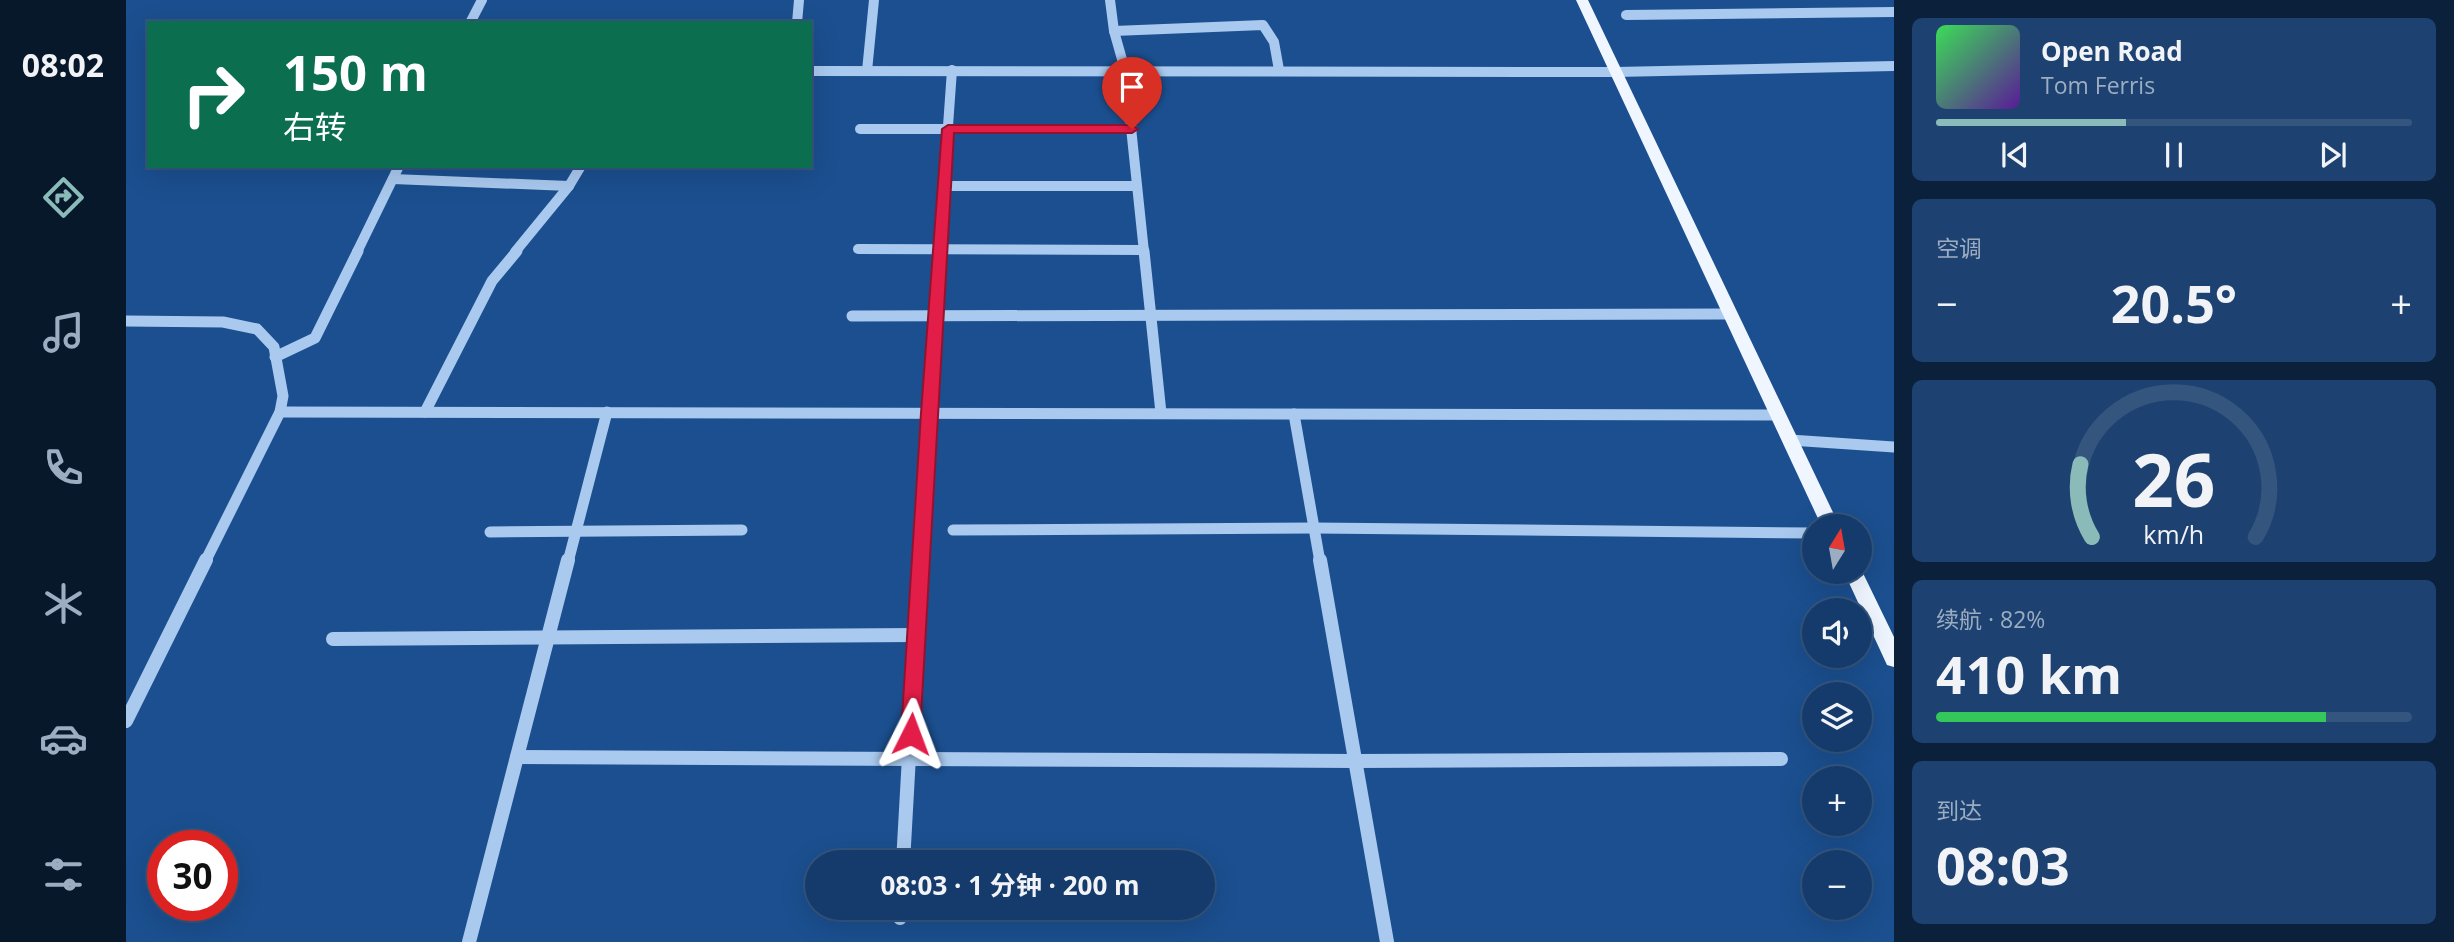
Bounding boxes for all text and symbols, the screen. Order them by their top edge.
text: Open Road [2041,33,2183,69]
text: 150 m [283,39,428,105]
text: 08:02 [22,43,104,86]
icon: right [168,49,259,140]
pin [1102,57,1162,129]
icon: arrive [1113,68,1151,106]
text: Tom Ferris [2041,69,2155,101]
text: 右转 [283,105,347,148]
icon: previous [1996,136,2034,174]
icon: pause [2155,136,2193,174]
icon: next [2314,136,2352,174]
icon: directions [39,173,88,222]
text: 空调 [1936,232,1982,264]
text: 20.5° [2111,267,2237,338]
text: − [1936,277,1958,329]
text: + [2390,277,2412,329]
icon: music [39,308,88,357]
text: 26 [2132,429,2216,528]
icon: phone [39,443,88,492]
north arrow [1802,514,1872,584]
map controls [1802,514,1872,920]
text: km/h [2144,517,2204,551]
icon: climate [39,579,88,628]
button: sound [1802,598,1872,668]
text: 续航 · 82% [1936,603,2045,635]
text: 410 km [1936,638,2122,709]
button: layers [1802,682,1872,752]
position arrow [874,697,948,771]
icon: car [39,714,88,763]
button: + [1802,766,1872,836]
text: 到达 [1936,794,1982,826]
text: 08:03 [1936,829,2070,900]
speed limit sign: 30 [147,830,238,921]
icon: filters [39,850,88,899]
button: − [1802,850,1872,920]
text: 08:03 · 1 分钟 · 200 m [880,867,1140,903]

